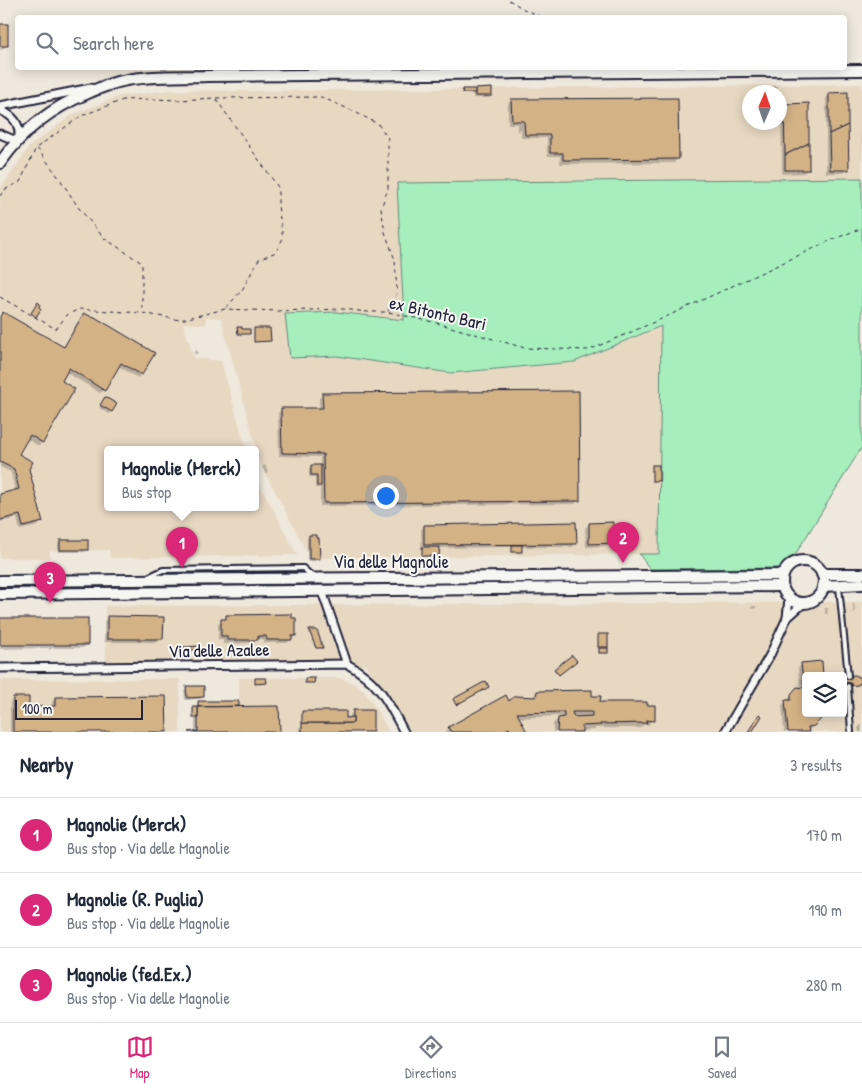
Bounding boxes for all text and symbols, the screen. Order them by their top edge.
search box [15,15,847,70]
icon: search [33,29,61,57]
text: Search here [73,30,154,56]
north arrow [742,85,787,130]
street label: ex Bitonto Bari [387,290,489,336]
popup [104,446,259,511]
text: Magnolie (Merck) [122,455,241,481]
text: Bus stop [122,481,171,503]
your location [373,483,399,509]
pin: 2 [607,522,639,563]
pin: 1 [166,527,198,568]
street label: Via delle Magnolie [333,549,449,574]
pin: 3 [34,562,66,603]
street label: Via delle Azalee [168,637,270,663]
map controls [802,672,847,717]
button: layers [802,672,847,717]
scale bar [15,697,142,720]
text: 100 m [22,699,52,718]
text: Nearby [20,750,73,779]
text: 3 results [790,754,842,776]
text: Magnolie (Merck) [67,811,186,837]
text: 1 [33,824,39,846]
text: 170 m [807,824,842,846]
text: Bus stop · Via delle Magnolie [67,837,230,859]
text: Magnolie (R. Puglia) [67,886,204,912]
text: 2 [32,899,40,921]
text: 190 m [809,899,842,921]
text: Bus stop · Via delle Magnolie [67,912,230,934]
text: Magnolie (fed.Ex.) [67,961,192,987]
text: 3 [32,974,40,996]
text: 280 m [806,974,842,996]
text: Bus stop · Via delle Magnolie [67,987,230,1009]
tab: Map [126,1033,154,1082]
tab: Directions [405,1033,456,1082]
tab: Saved [708,1033,736,1082]

